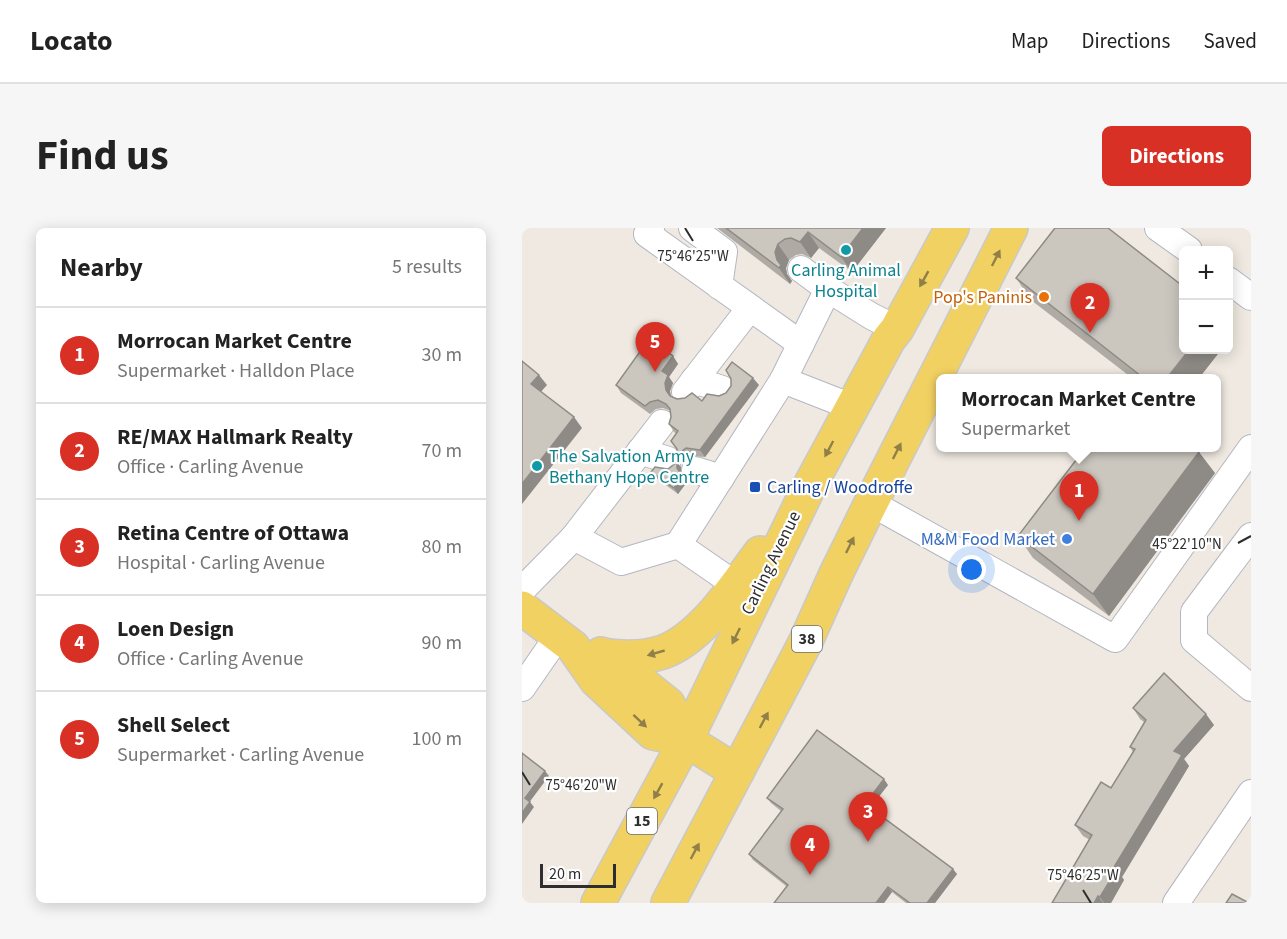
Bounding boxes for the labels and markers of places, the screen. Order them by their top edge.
marker: Carling Animal Hospital [839,243,853,257]
place label: Carling Animal Hospital [791,258,901,304]
pin: 2 [1070,284,1110,333]
place label: Pop's Paninis [933,285,1032,310]
marker: Pop's Paninis [1037,290,1051,304]
pin: 5 [636,322,674,372]
place label: The Salvation Army Bethany Hope Centre [549,444,709,490]
marker: The Salvation Army Bethany Hope Centre [530,459,544,473]
pin: 1 [1060,472,1098,521]
place label: Carling / Woodroffe [767,475,913,500]
marker: Carling / Woodroffe [748,480,762,494]
place label: M&M Food Market [921,527,1055,552]
marker: M&M Food Market [1060,532,1074,546]
pin: 3 [848,792,888,842]
pin: 4 [790,826,830,875]

